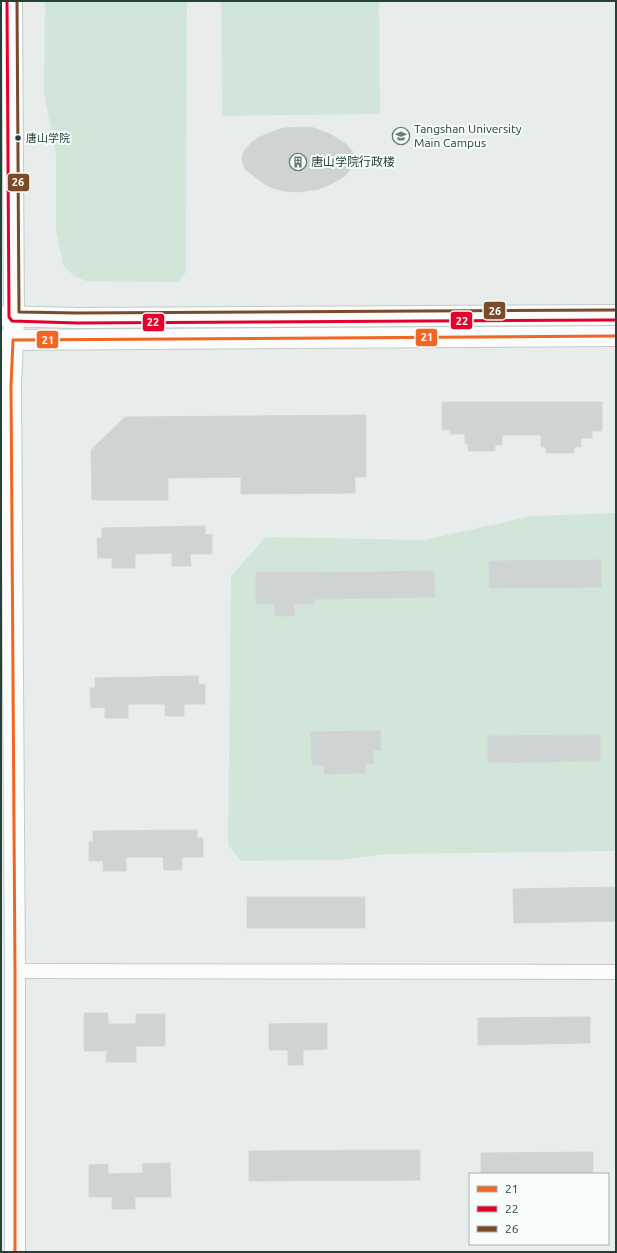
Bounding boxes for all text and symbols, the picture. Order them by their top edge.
place label: Tangshan University Main Campus [414,122,522,149]
school or university icon: Tangshan University Main Campus [391,126,411,146]
place label: 唐山学院 [26,132,70,144]
marker: 唐山学院 [13,133,23,143]
building icon: 唐山学院行政楼 [288,152,308,172]
place label: 唐山学院行政楼 [311,155,395,168]
line badge: 26 [7,173,30,192]
text: 26 [12,176,24,188]
line badge: 26 [483,301,506,320]
text: 26 [489,305,501,317]
line badge: 22 [450,311,473,330]
line badge: 22 [142,313,165,332]
text: 22 [456,315,468,327]
text: 22 [147,316,159,328]
line badge: 21 [415,328,438,347]
line badge: 21 [36,330,59,349]
text: 21 [421,331,433,343]
text: 21 [42,334,54,346]
legend [469,1173,609,1245]
text: 21 [505,1182,519,1195]
text: 22 [505,1202,519,1215]
text: 26 [505,1222,519,1235]

